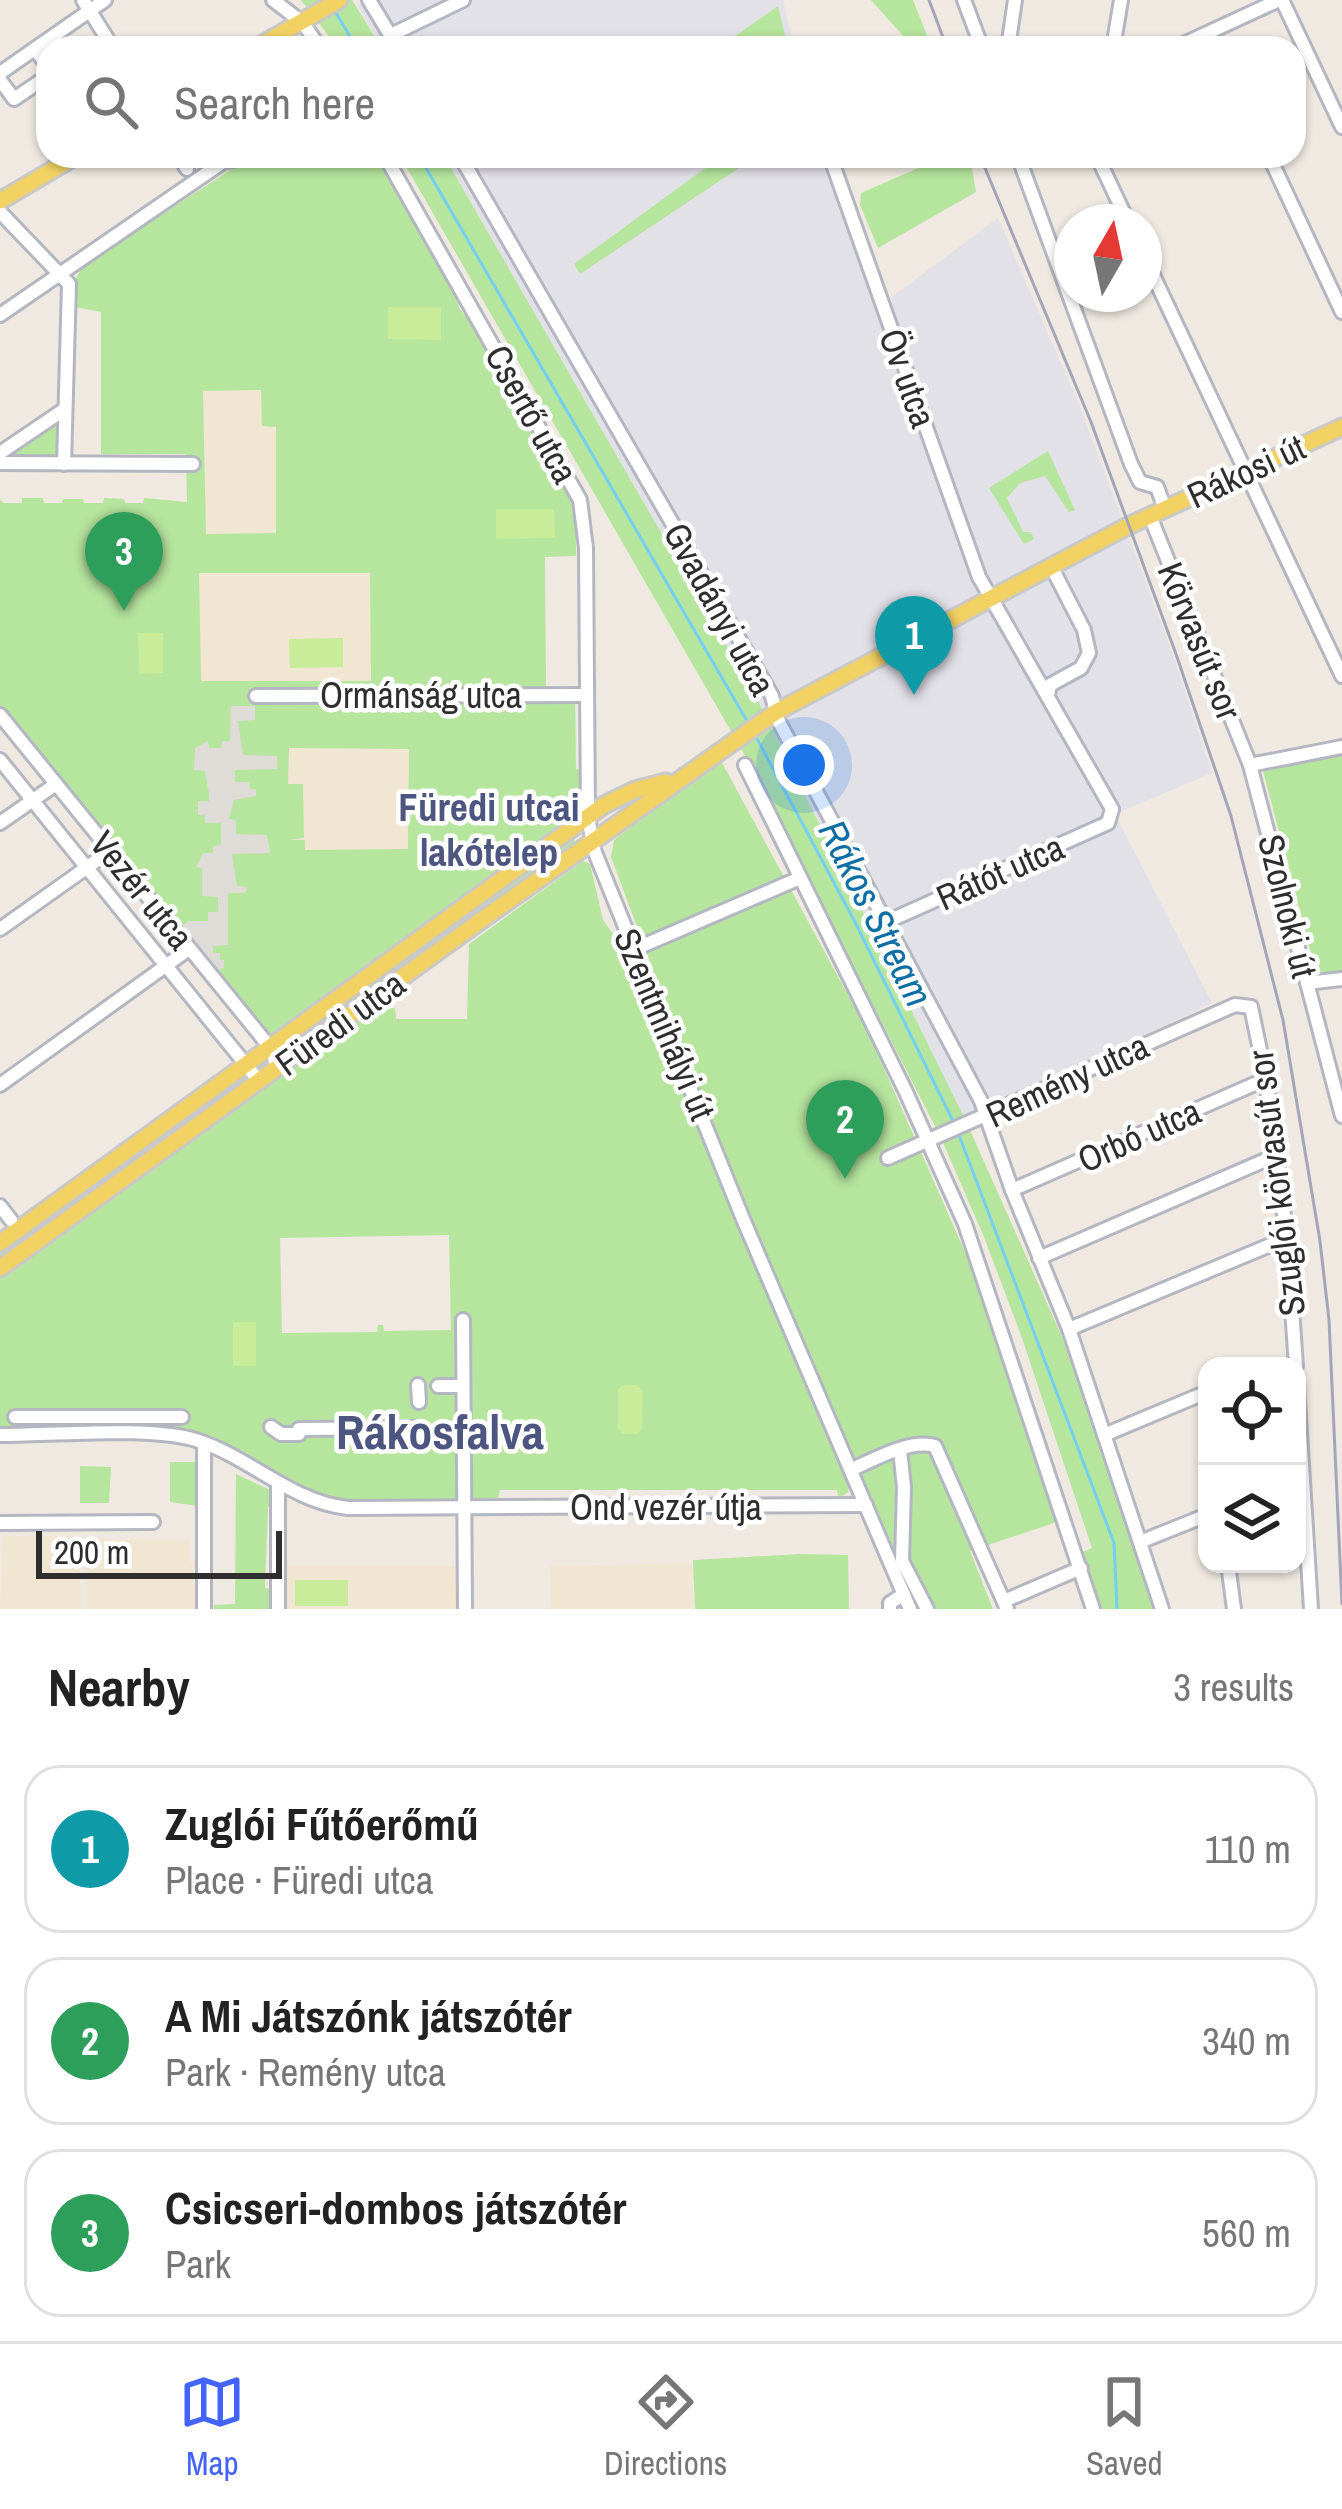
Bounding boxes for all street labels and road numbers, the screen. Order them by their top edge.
street label: Öv utca [868,322,948,434]
street label: Csertő utca [474,336,590,492]
street label: Rákosi út [1179,423,1313,519]
street label: Gvadányi utca [653,514,787,704]
street label: Körvasút sor [1147,555,1253,727]
street label: Ormánság utca [320,671,522,719]
street label: Vezér utca [79,821,205,959]
street label: Rátót utca [929,823,1071,921]
street label: Szolnoki út [1247,829,1329,983]
street label: Szentmihályi út [603,921,727,1127]
street label: Füredi utca [265,960,415,1086]
street label: Remény utca [978,1021,1156,1139]
street label: Szuglói körvasút sor [1236,1047,1316,1319]
street label: Orbó utca [1070,1087,1208,1183]
street label: Ond vezér útja [570,1483,762,1531]

